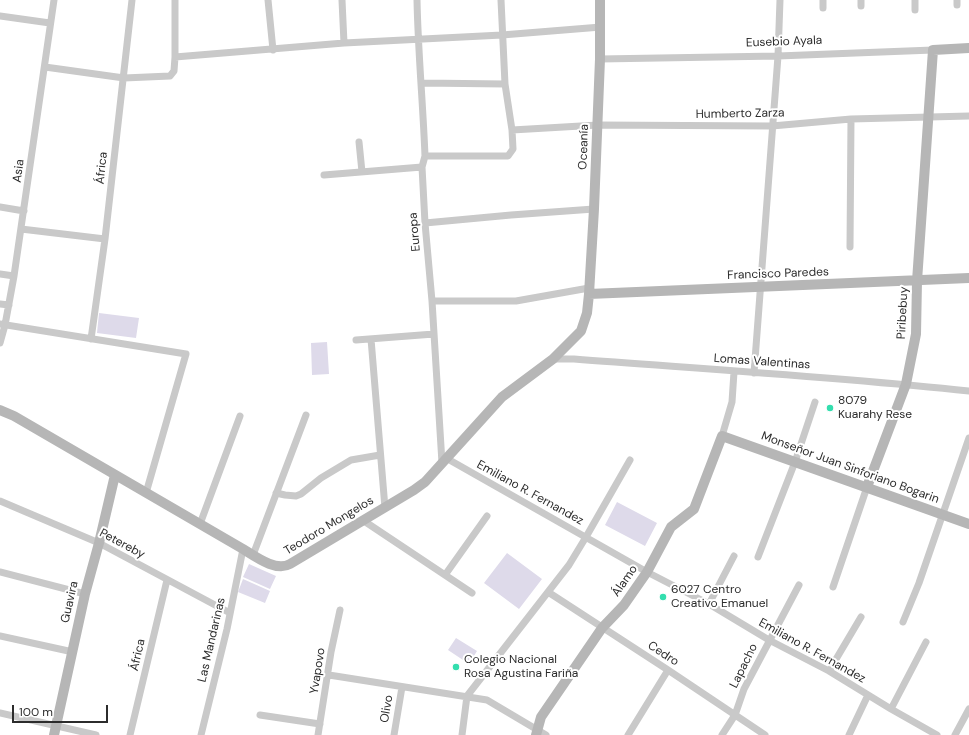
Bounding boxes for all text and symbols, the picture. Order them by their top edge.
street label: Eusebio Ayala [746,33,822,51]
street label: Humberto Zarza [695,106,785,122]
street label: Oceanía [576,124,592,170]
street label: África [93,151,111,185]
street label: Asia [10,158,28,184]
street label: Europa [406,212,424,252]
street label: Francisco Paredes [727,265,829,283]
street label: Piribebuy [894,286,912,340]
street label: Lomas Valentinas [713,351,811,373]
place label: 8079 Kuarahy Rese [838,394,912,422]
marker: 8079 Kuarahy Rese [825,403,835,413]
street label: Monseñor Juan Sinforiano Bogarin [759,429,941,507]
street label: Emiliano R. Fernandez [474,458,586,528]
street label: Teodoro Mongelos [282,494,376,558]
street label: Petereby [97,526,147,562]
street label: Álamo [609,563,641,599]
street label: Guavira [58,580,82,624]
place label: 6027 Centro Creativo Emanuel [671,583,768,611]
marker: 6027 Centro Creativo Emanuel [658,592,668,602]
street label: Las Mandarinas [195,596,229,684]
street label: Emiliano R. Fernandez [756,616,868,686]
street label: África [127,638,149,672]
street label: Cedro [645,639,681,669]
street label: Lapacho [727,641,761,691]
street label: Yvapovo [307,647,329,695]
place label: Colegio Nacional Rosa Agustina Fariña [464,653,578,681]
marker: Colegio Nacional Rosa Agustina Fariña [451,662,461,672]
street label: Olivo [377,694,397,724]
scale bar [14,697,110,723]
text: 100 m [19,704,53,720]

